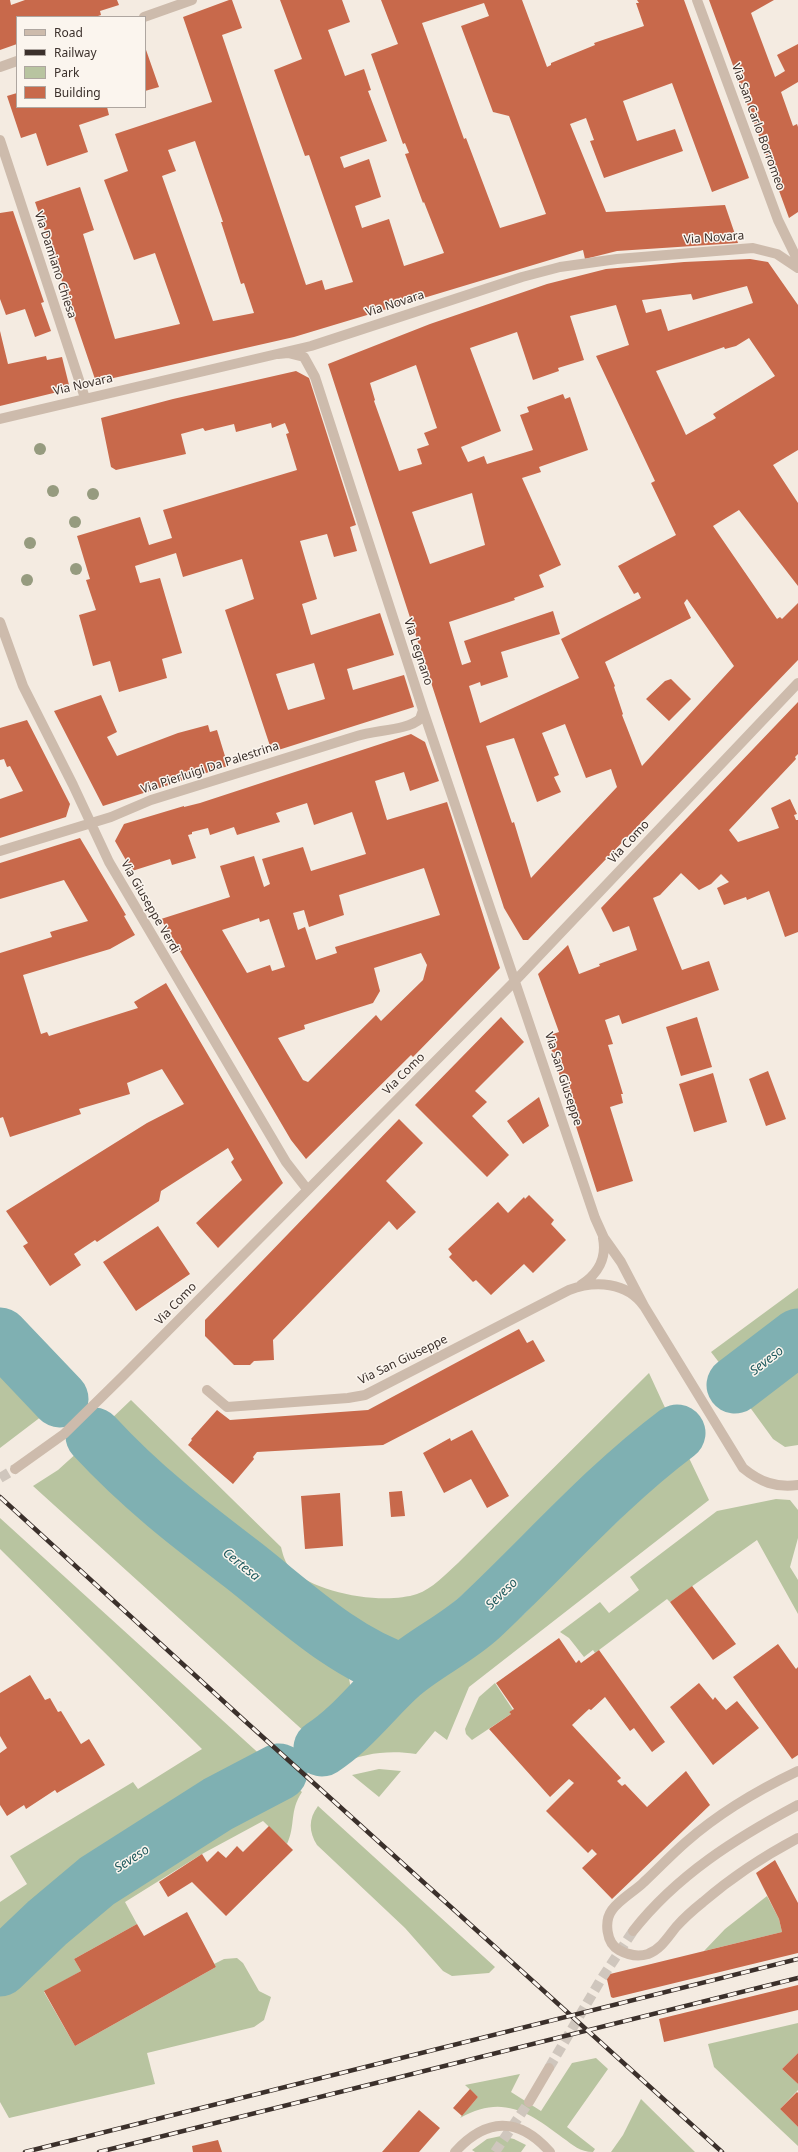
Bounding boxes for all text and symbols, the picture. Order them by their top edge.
legend [16,16,146,108]
text: Road [54,24,83,41]
text: Railway [54,44,97,61]
street label: Via San Carlo Borromeo [728,62,788,192]
text: Park [54,64,79,81]
text: Building [54,84,101,101]
street label: Via Damiano Chiesa [31,210,79,320]
street label: Via Novara [683,229,745,247]
street label: Via Novara [364,288,426,320]
street label: Via Novara [52,371,114,399]
street label: Via Legnano [400,617,436,687]
street label: Via Pierluigi Da Palestrina [139,739,281,797]
street label: Via Como [606,818,652,866]
street label: Via Giuseppe Verdi [117,858,183,956]
street label: Via San Giuseppe [541,1031,585,1127]
street label: Via Como [380,1050,428,1098]
street label: Via Como [152,1280,200,1328]
street label: Via San Giuseppe [356,1332,450,1388]
water label: Seveso [747,1343,787,1379]
water label: Certesa [219,1545,263,1585]
water label: Seveso [483,1575,521,1613]
water label: Seveso [112,1842,152,1876]

